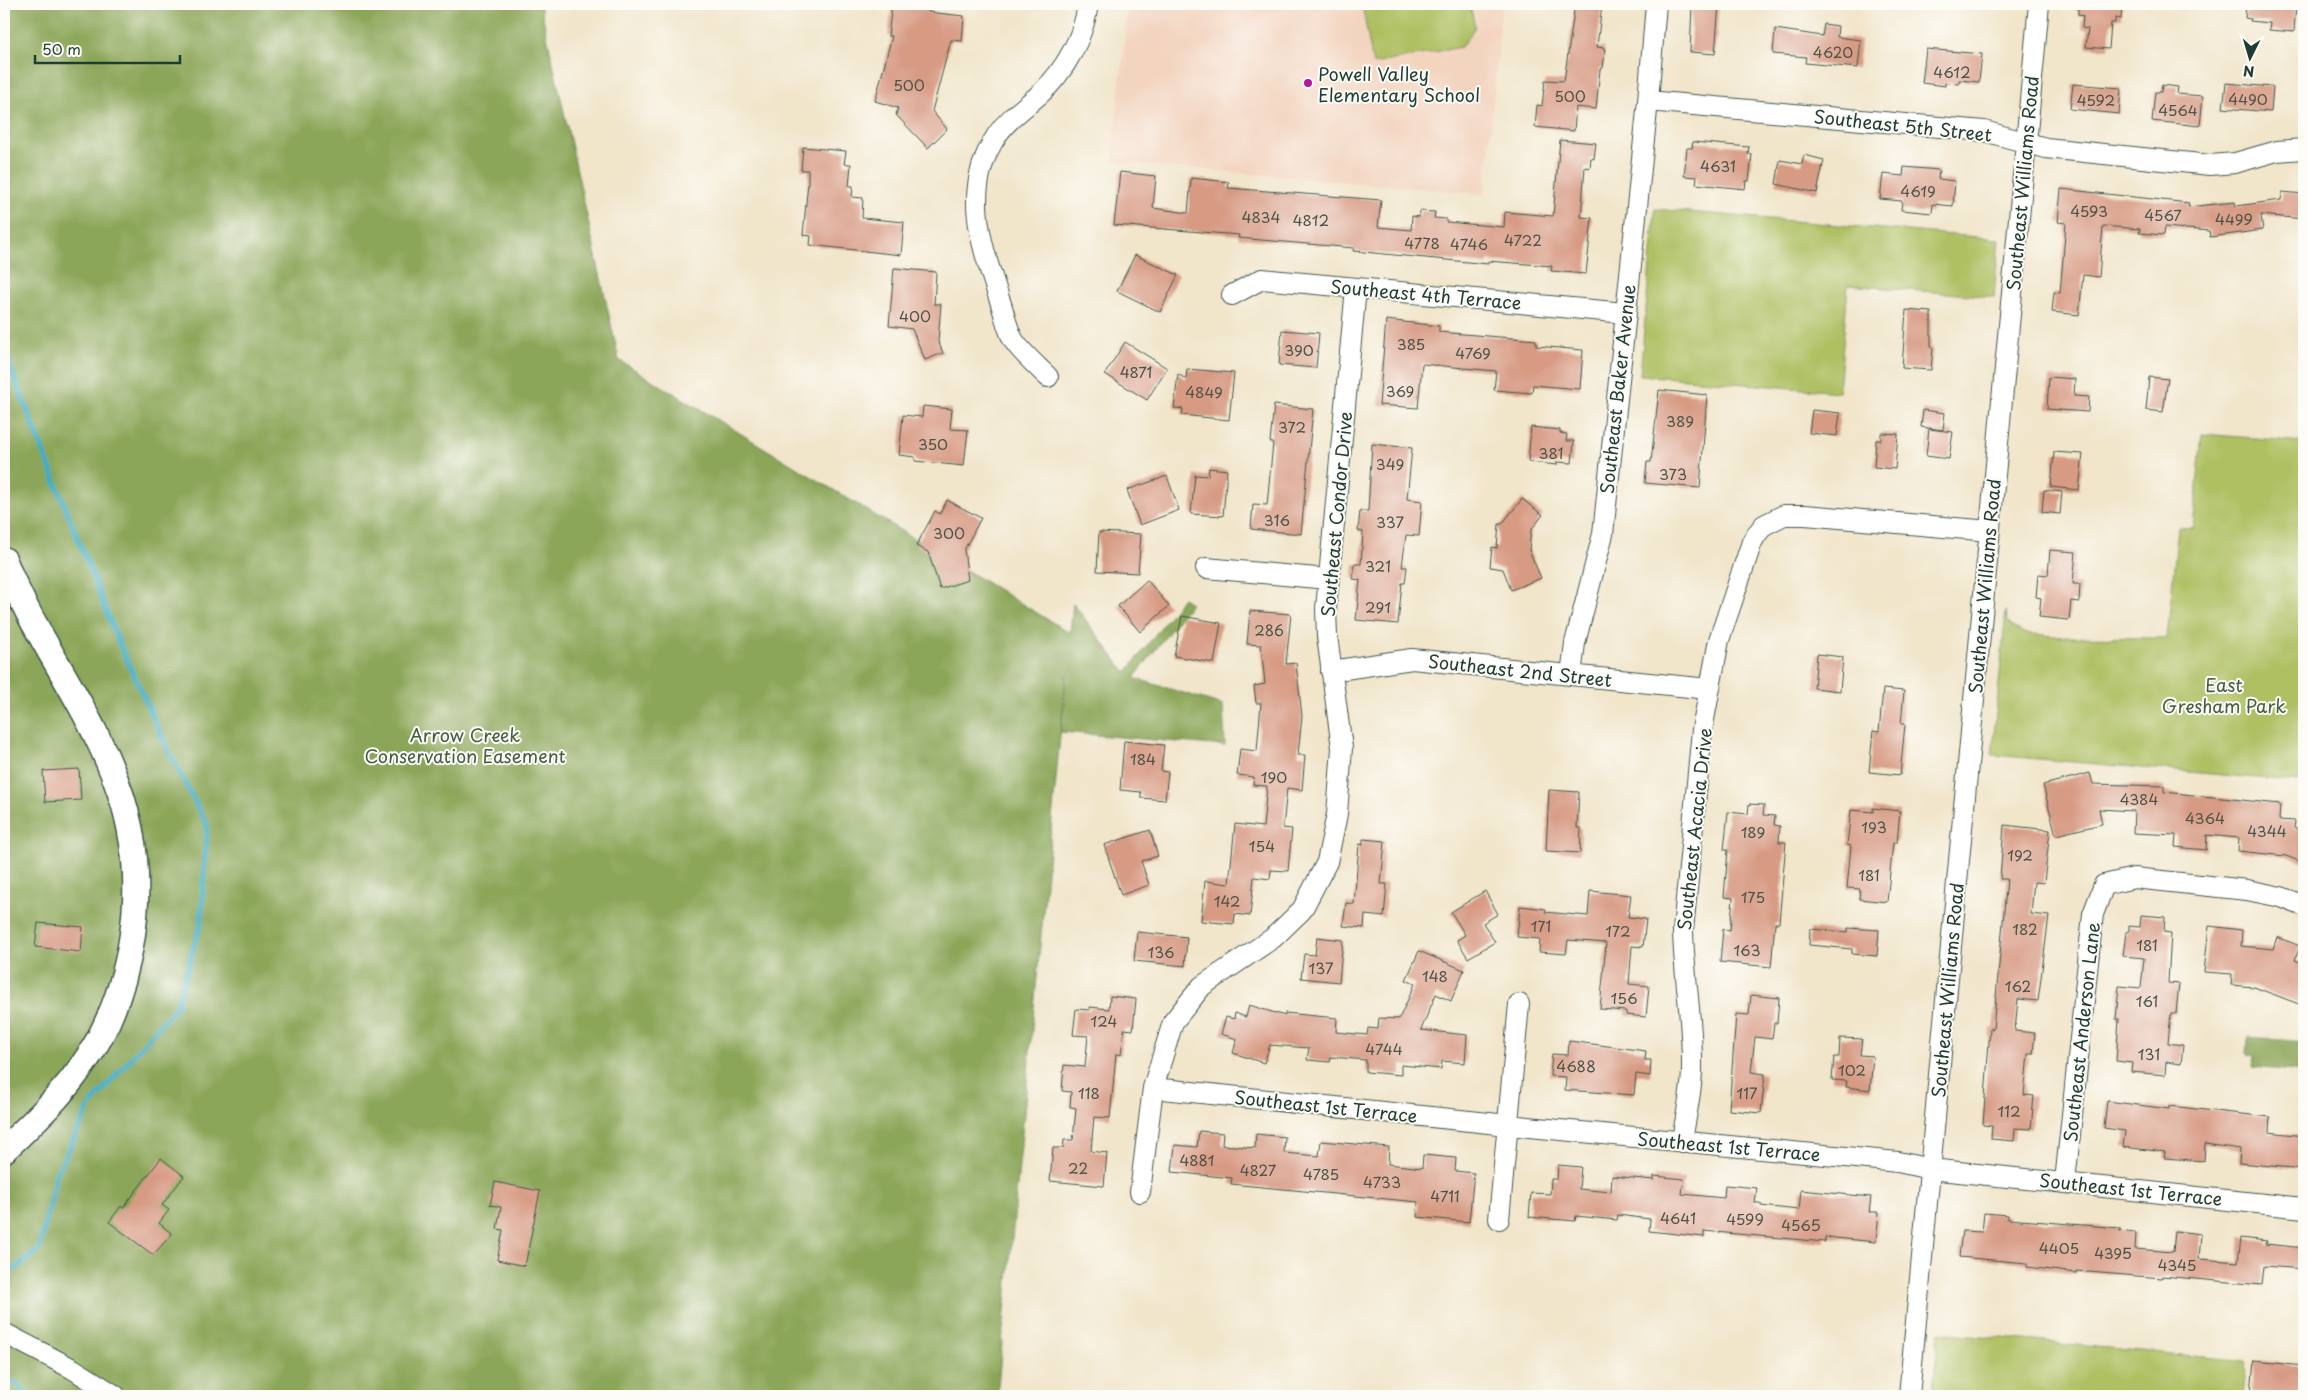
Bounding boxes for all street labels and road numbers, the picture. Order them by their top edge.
street label: Southeast Williams Road [1999,75,2045,291]
street label: Southeast 5th Street [1813,102,1993,148]
street label: Southeast 4th Terrace [1330,272,1522,316]
street label: Southeast Baker Avenue [1593,283,1641,495]
street label: Southeast Condor Drive [1314,410,1358,618]
street label: Southeast Williams Road [1961,478,2007,694]
street label: Southeast 2nd Street [1427,647,1613,693]
street label: Southeast Acacia Drive [1670,727,1718,931]
street label: Southeast Williams Road [1924,882,1970,1098]
street label: Southeast Anderson Lane [2056,921,2106,1143]
street label: Southeast 1st Terrace [1233,1083,1419,1129]
street label: Southeast 1st Terrace [1636,1125,1822,1167]
street label: Southeast 1st Terrace [2038,1166,2224,1212]

